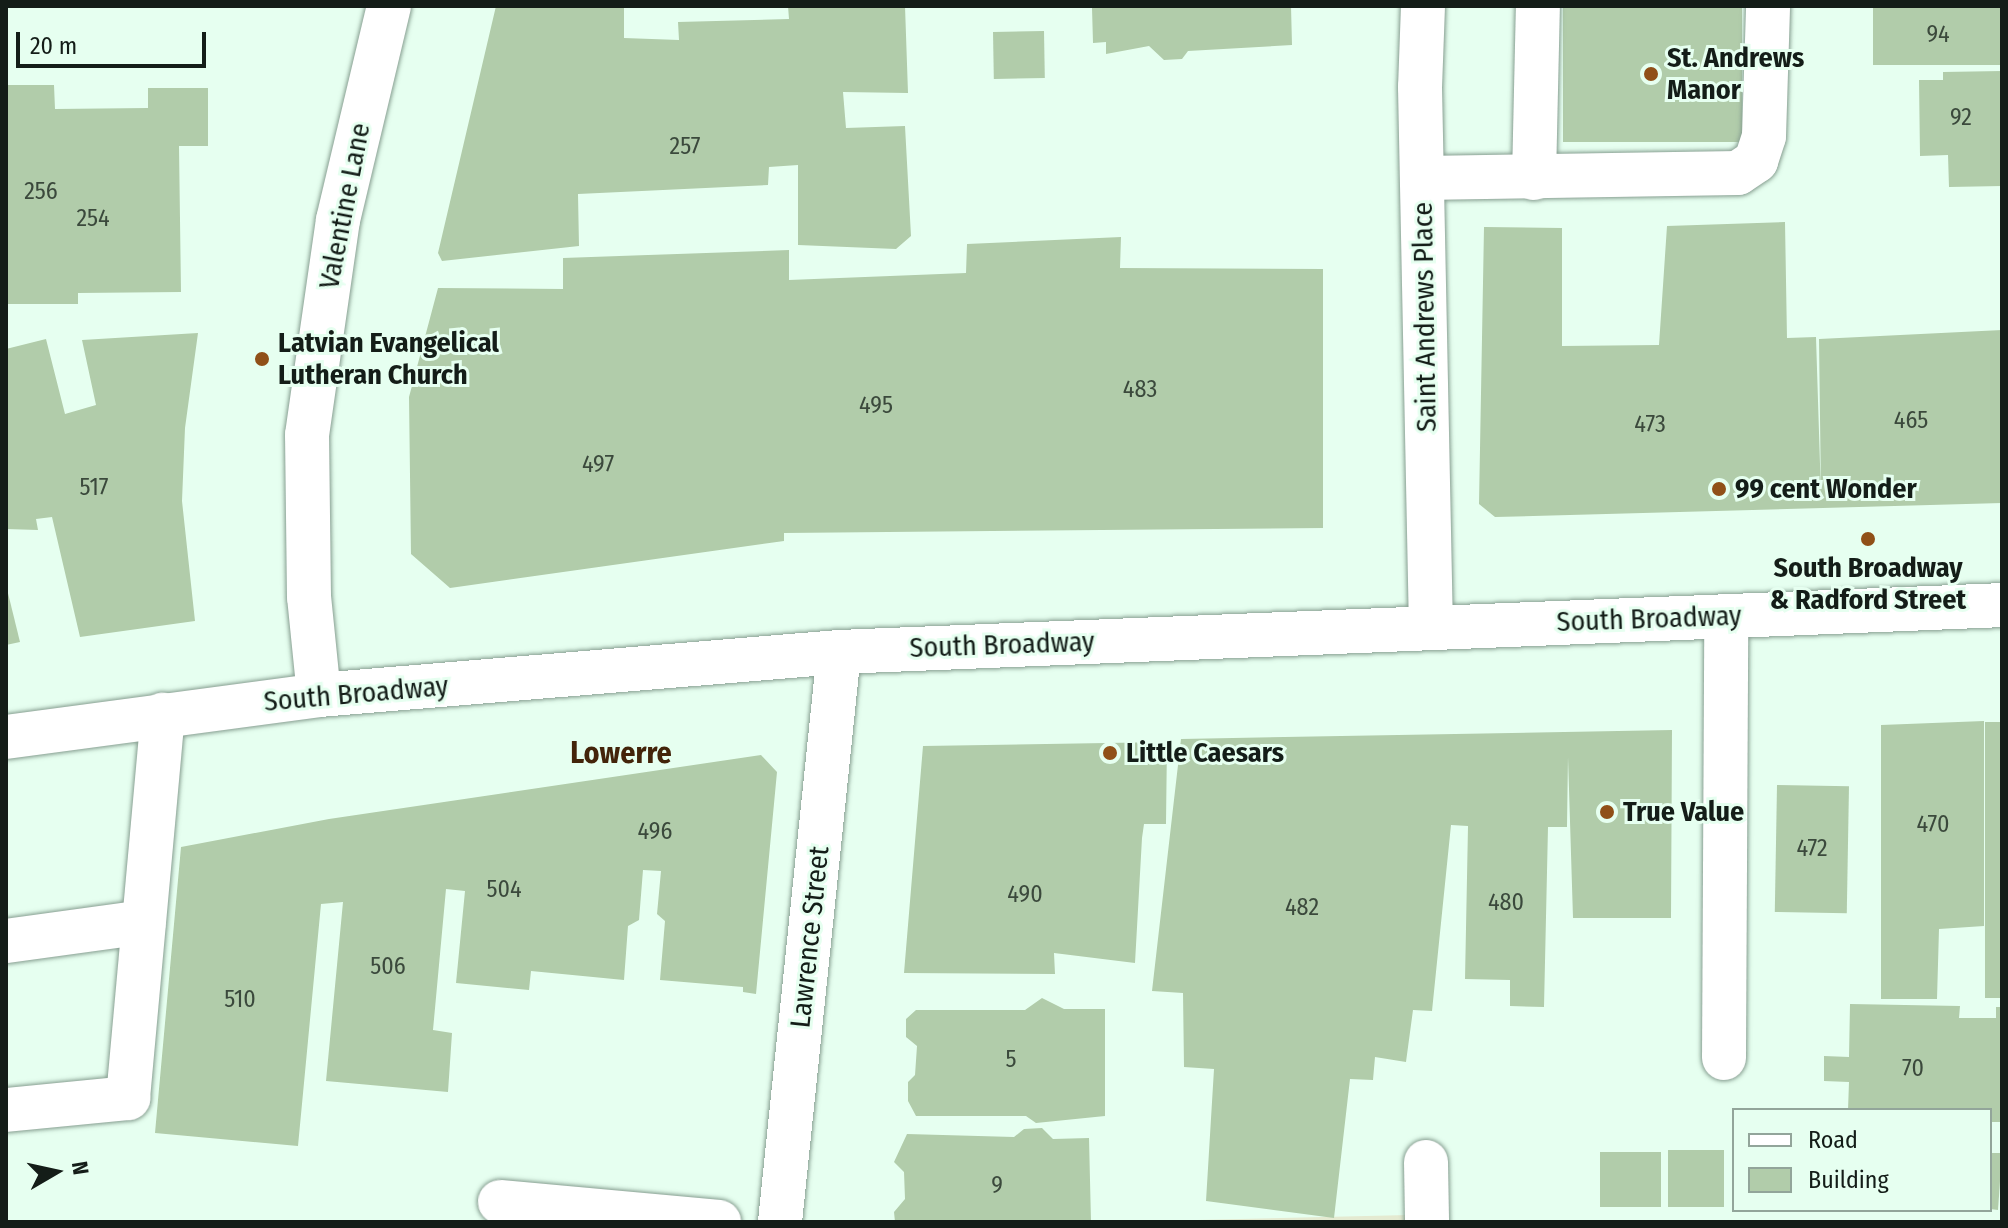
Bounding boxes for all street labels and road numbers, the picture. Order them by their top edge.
street label: Valentine Lane [312,120,378,292]
street label: Saint Andrews Place [1406,202,1444,432]
street label: South Broadway [1556,599,1742,639]
street label: South Broadway [909,625,1095,665]
street label: South Broadway [262,669,450,719]
street label: Lawrence Street [784,845,836,1029]

